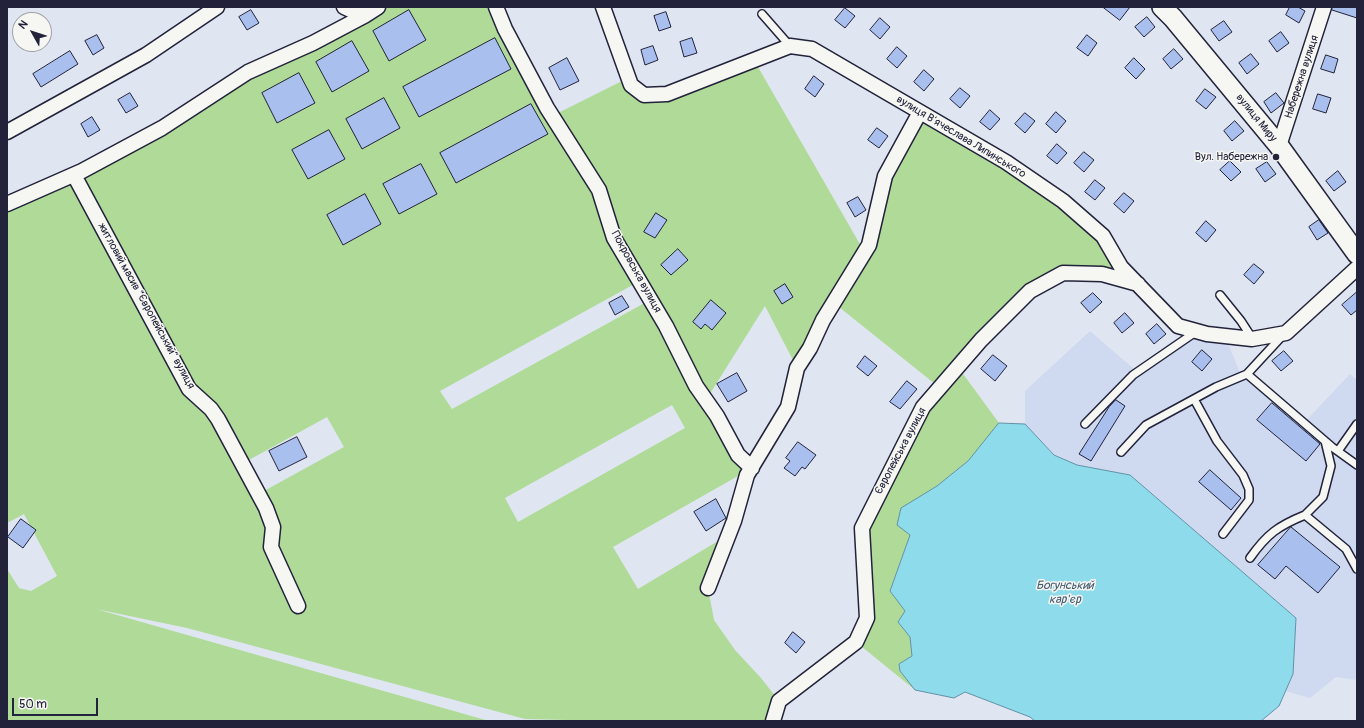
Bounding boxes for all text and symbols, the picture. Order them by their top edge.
north arrow [12,12,52,52]
text: N [16,18,30,32]
street label: Набережна вулиця [1282,34,1322,120]
street label: вулиця Миру [1233,91,1279,145]
street label: вулиця Вʼячеслава Липинського [894,93,1028,181]
place label: Вул. Набережна [1195,150,1268,164]
marker: Вул. Набережна [1271,152,1281,162]
street label: житловий масив “Європейський“ вулиця [95,221,197,391]
street label: Покровська вулиця [608,229,664,315]
street label: Європейська вулиця [873,405,929,497]
water label: Богунський кар'єр [1036,579,1094,607]
scale bar [14,690,100,716]
text: 50 m [19,697,47,712]

